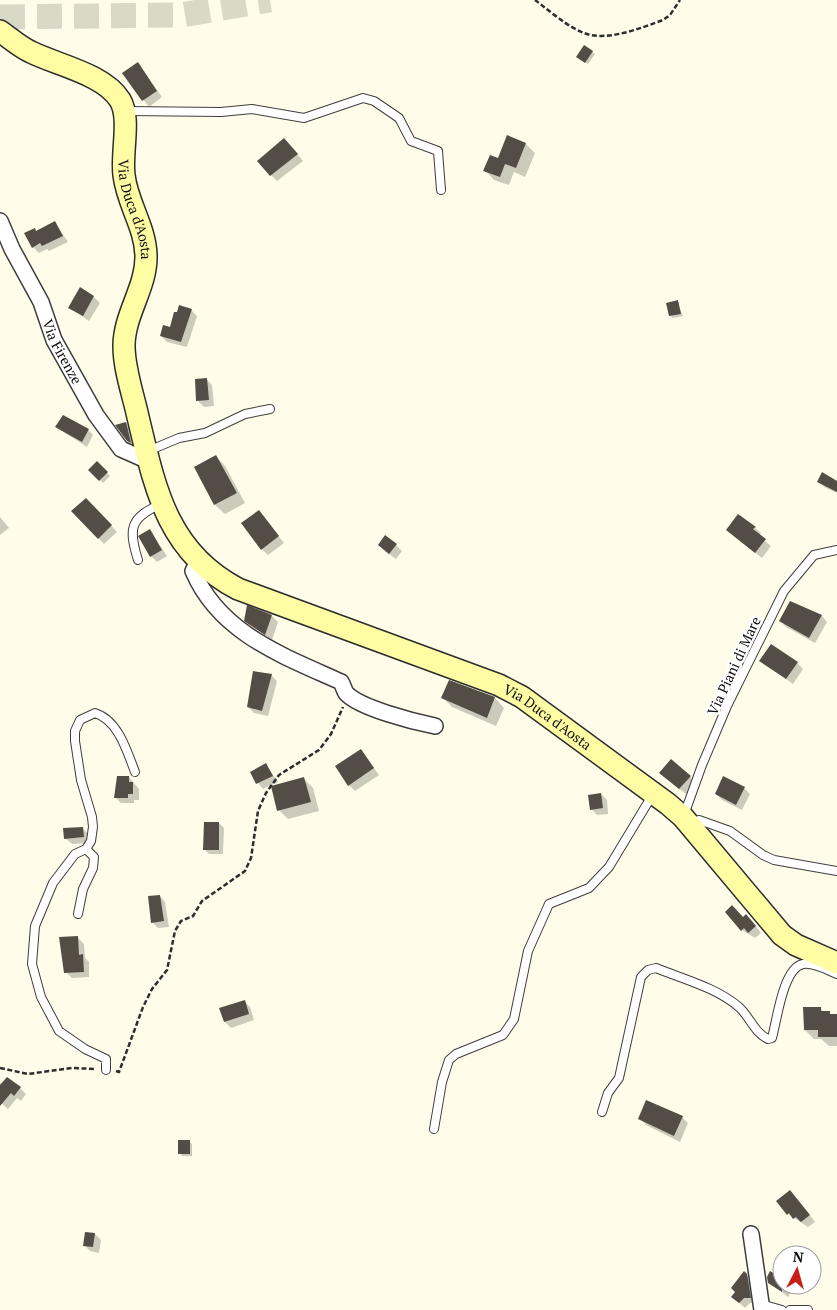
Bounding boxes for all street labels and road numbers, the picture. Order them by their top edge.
street label: Via Duca d'Aosta [114,159,156,260]
street label: Via Firenze [39,317,87,387]
street label: Via Piani di Mare [702,613,765,718]
street label: Via Duca d'Aosta [501,679,596,754]

